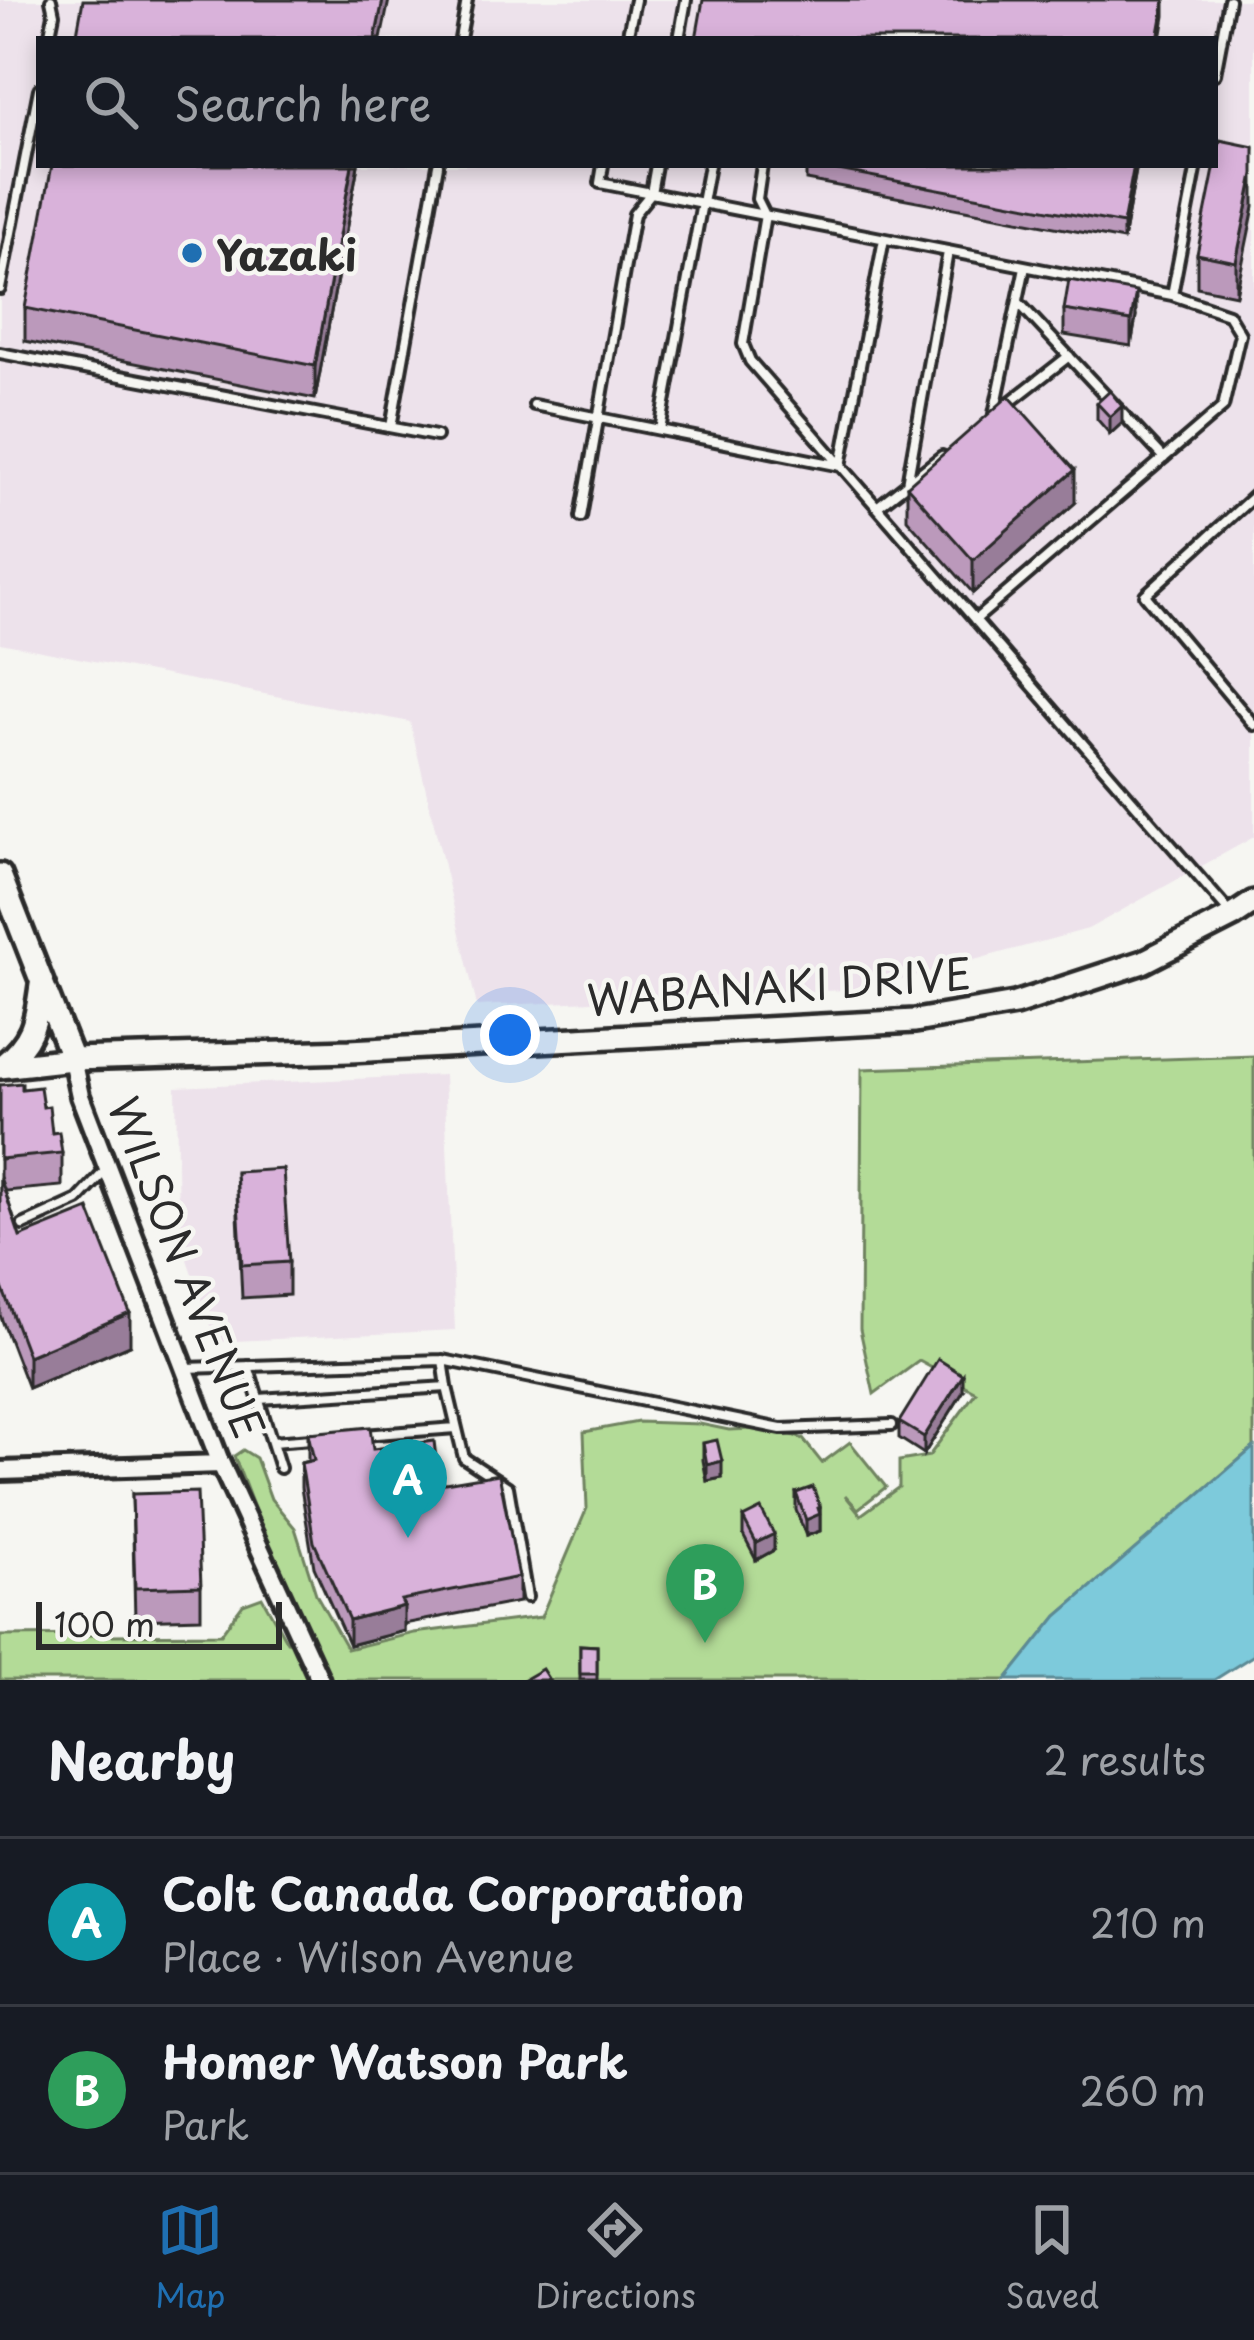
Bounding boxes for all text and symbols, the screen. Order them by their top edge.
search box [36,36,1218,168]
text: Search here [174,68,431,136]
icon: search [78,69,144,135]
place label: Yazaki [216,222,357,285]
marker: Yazaki [179,240,205,266]
street label: WABANAKI DRIVE [585,940,973,1030]
your location [480,1005,540,1065]
street label: WILSON AVENUE [94,1087,282,1447]
pin: A [369,1439,447,1538]
pin: B [666,1544,744,1643]
scale bar [36,1596,282,1649]
text: 100 m [54,1598,155,1648]
text: Nearby [48,1720,235,1797]
text: 2 results [1044,1729,1206,1788]
text: Colt Canada Corporation [162,1858,745,1926]
text: A [72,1892,102,1951]
text: 210 m [1090,1892,1206,1951]
text: Place · Wilson Avenue [162,1926,574,1985]
text: Homer Watson Park [162,2026,628,2094]
text: B [74,2060,100,2119]
text: 260 m [1079,2060,1206,2119]
text: Park [162,2094,249,2153]
tab: Map [155,2197,225,2319]
tab: Directions [535,2197,696,2319]
tab: Saved [1005,2197,1099,2319]

